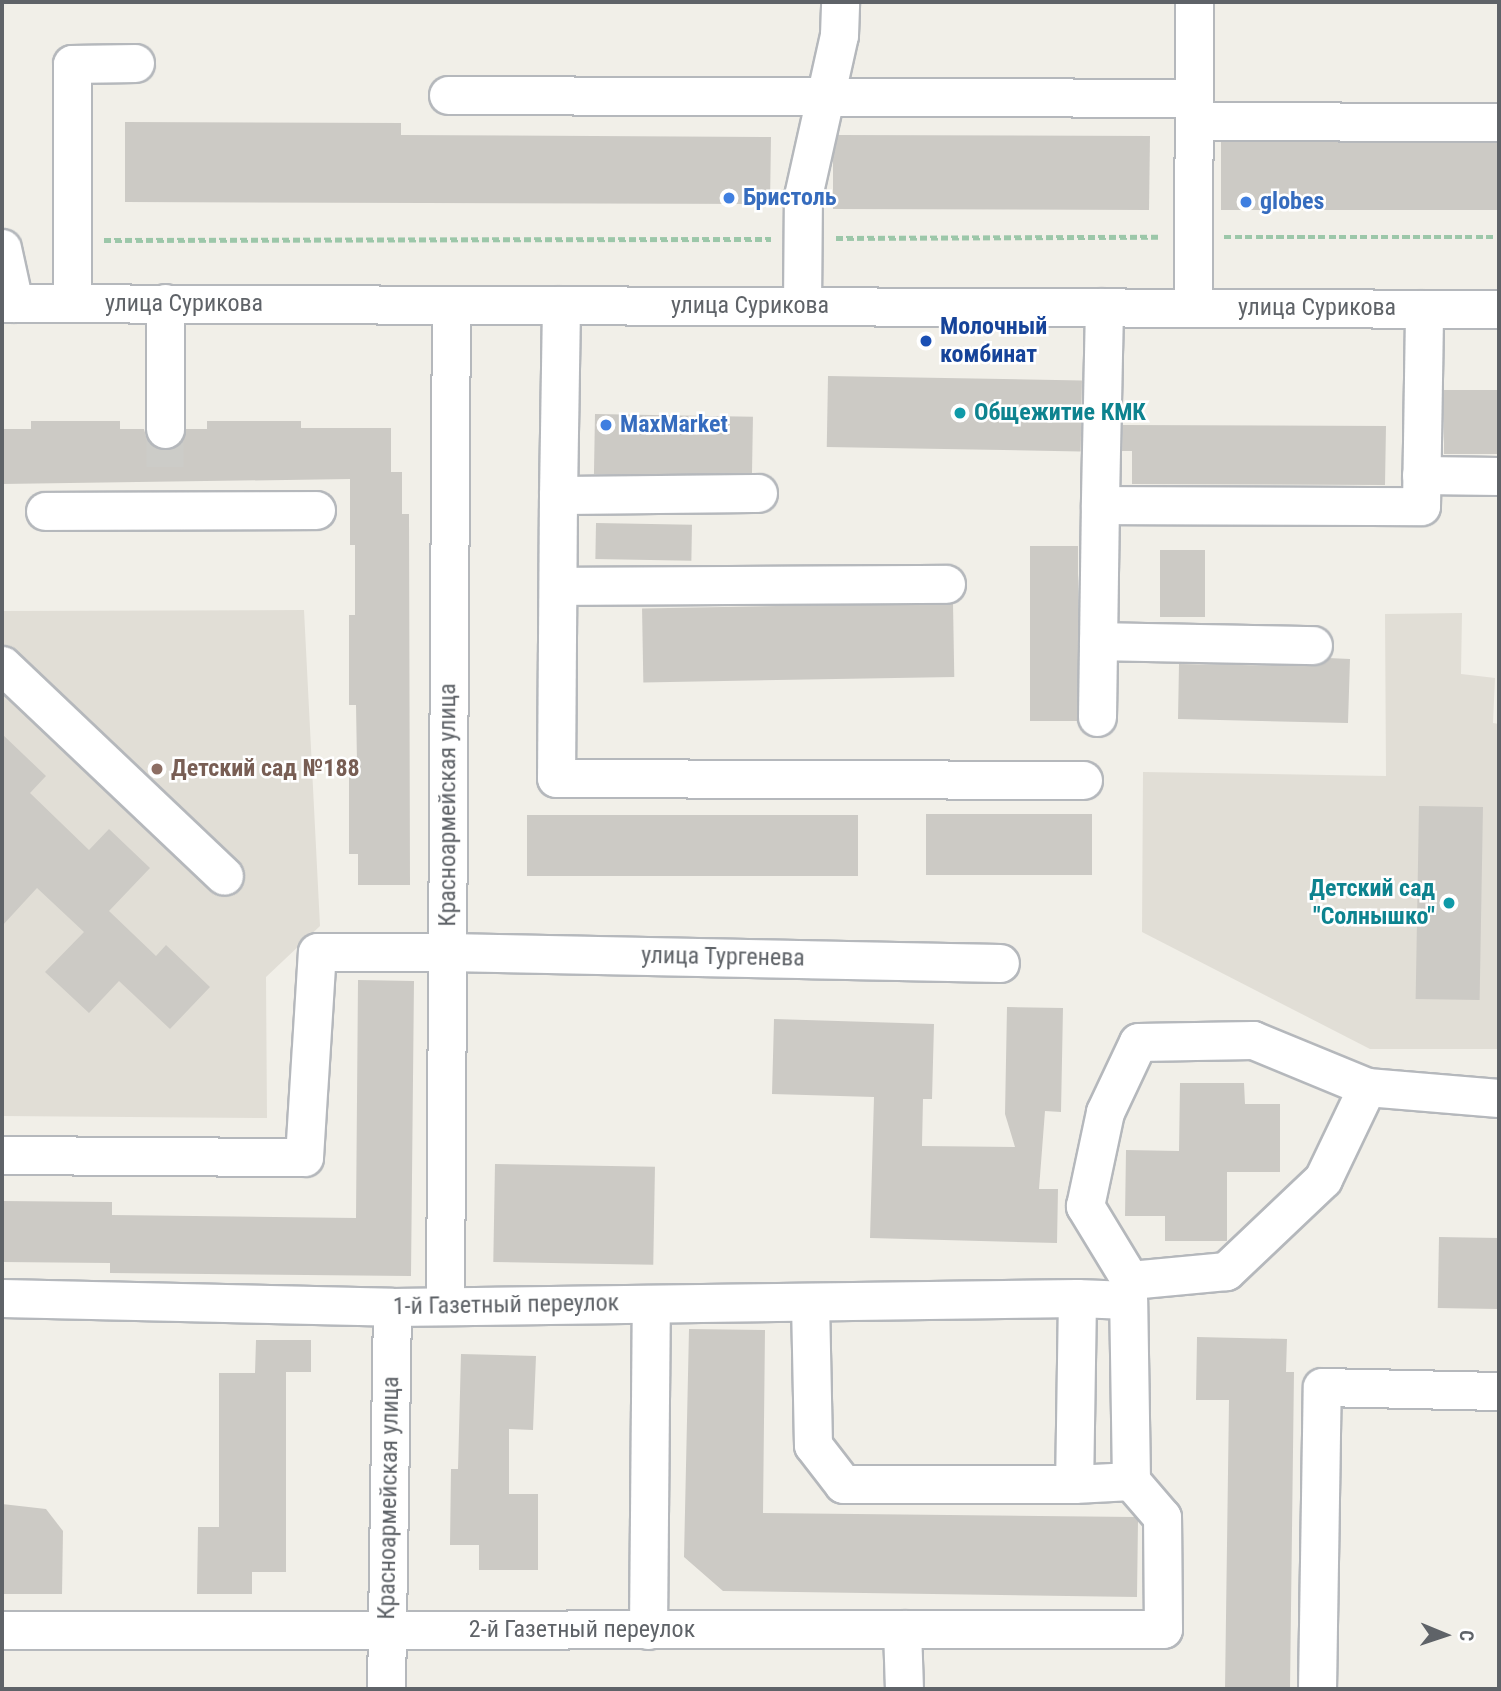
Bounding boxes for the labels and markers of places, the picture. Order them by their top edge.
place label: Бристоль [743,184,837,212]
place label: globes [1260,188,1324,216]
marker: Бристоль [721,190,737,206]
marker: globes [1238,194,1254,210]
place label: Молочный комбинат [940,313,1047,369]
marker: Молочный комбинат [918,333,934,349]
place label: Общежитие КМК [974,399,1146,427]
marker: Общежитие КМК [952,405,968,421]
place label: MaxMarket [620,411,728,439]
marker: MaxMarket [598,417,614,433]
place label: Детский сад №188 [171,755,360,783]
marker: Детский сад №188 [149,761,165,777]
place label: Детский сад "Солнышко" [1309,875,1435,931]
marker: Детский сад "Солнышко" [1441,895,1457,911]

